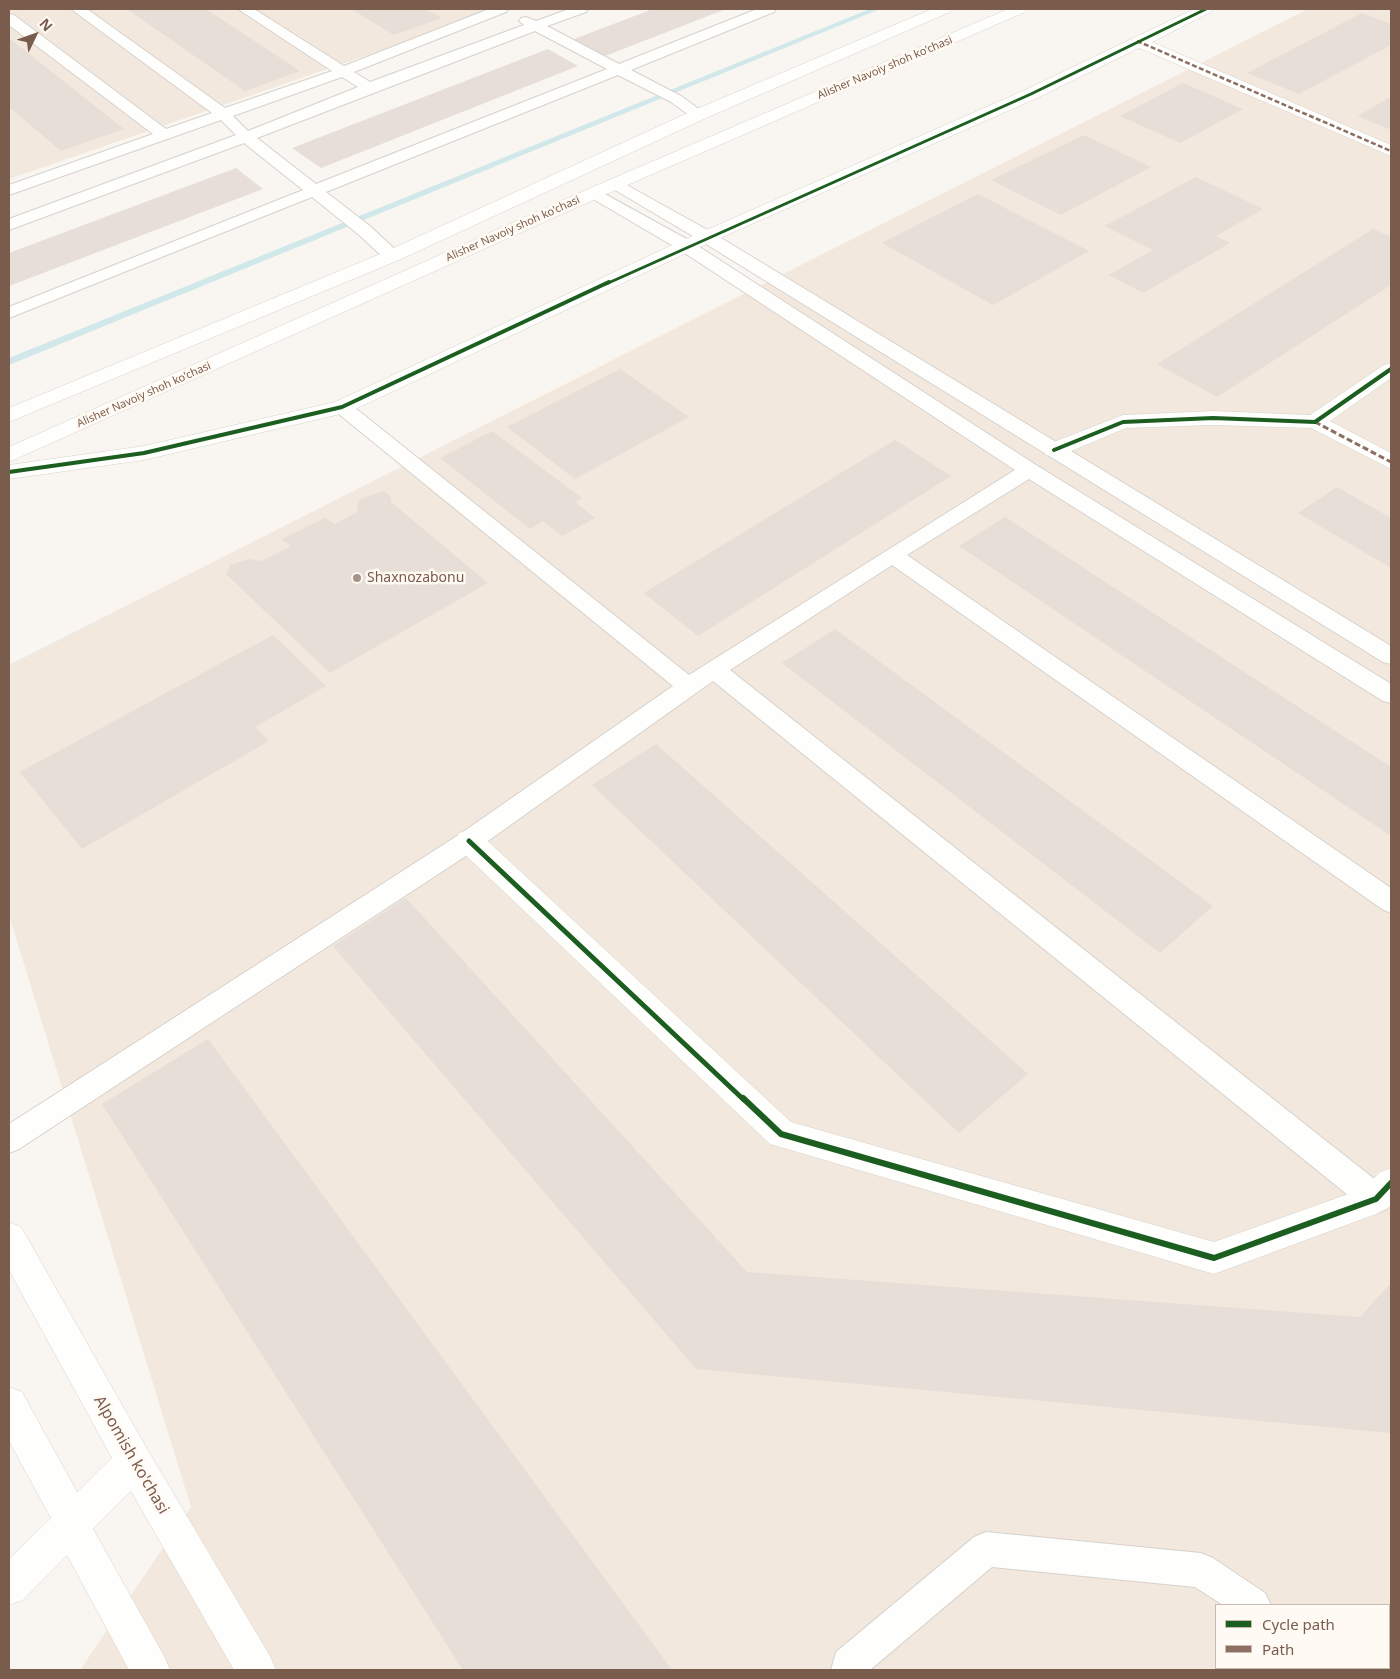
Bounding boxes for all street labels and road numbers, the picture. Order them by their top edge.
street label: Alisher Navoiy shoh ko'chasi [815,34,955,102]
street label: Alisher Navoiy shoh ko'chasi [444,193,582,265]
street label: Alisher Navoiy shoh ko'chasi [75,359,213,431]
street label: Alpomish ko'chasi [89,1392,173,1518]

